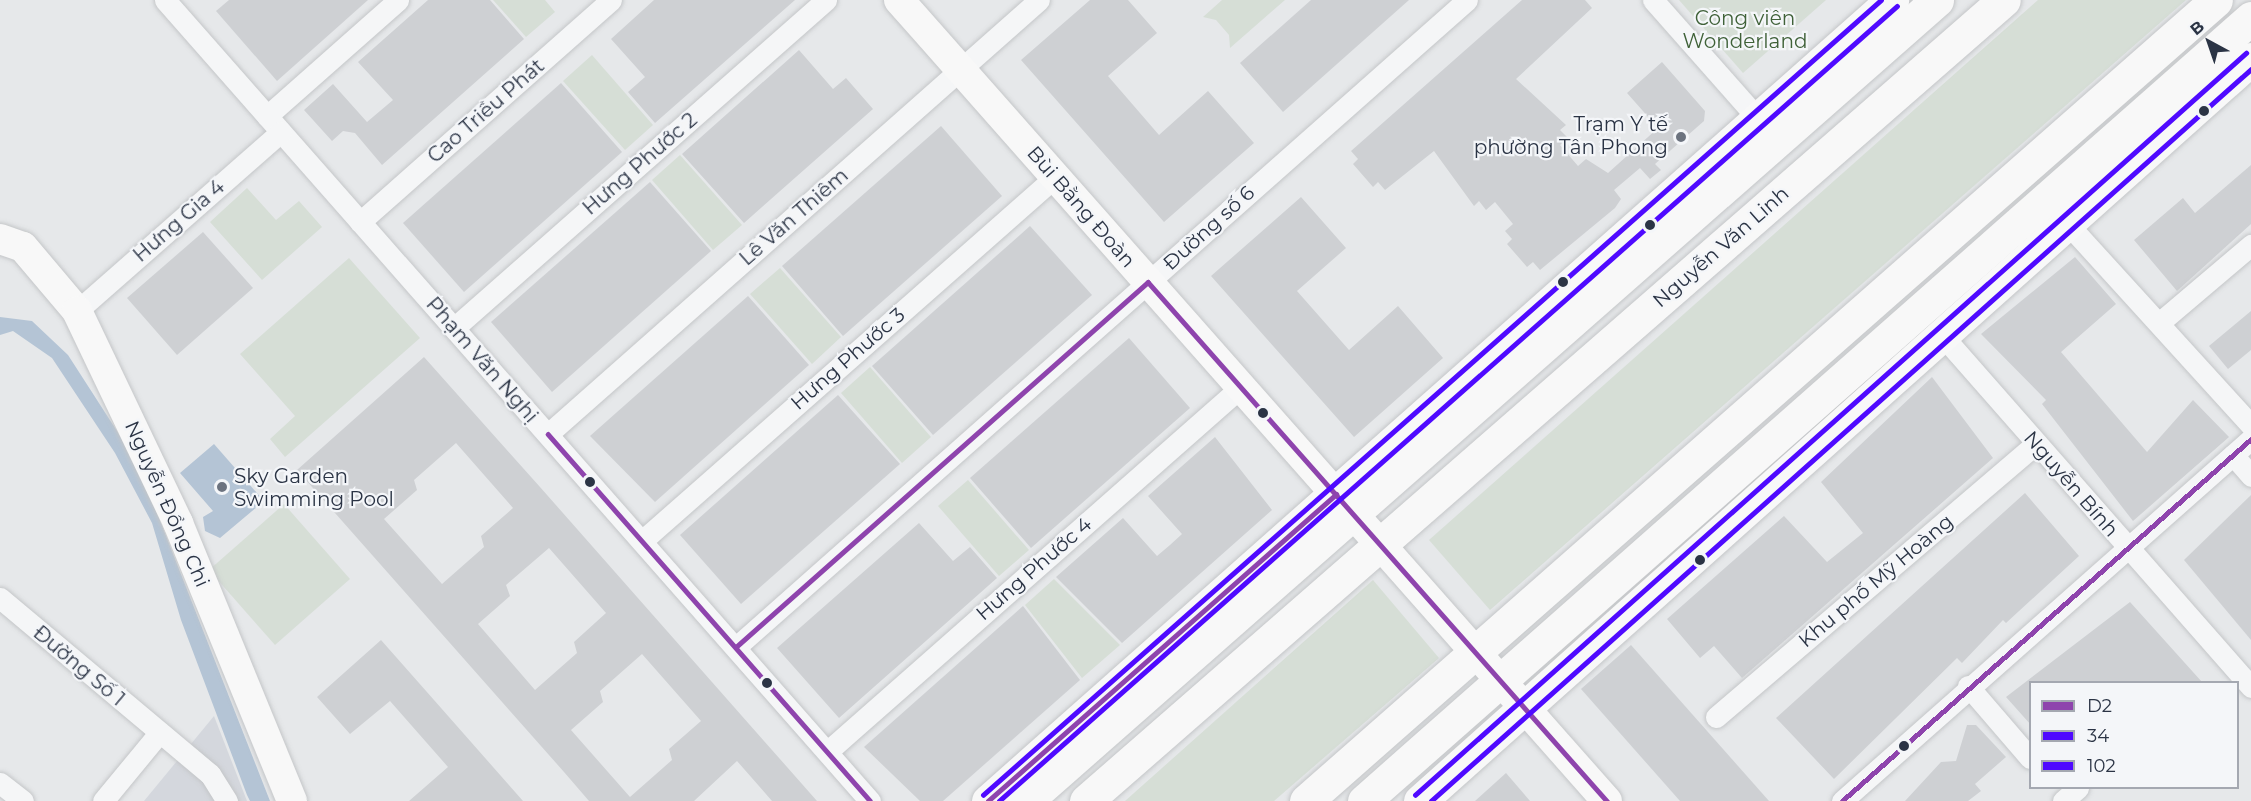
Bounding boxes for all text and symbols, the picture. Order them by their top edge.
park label: Công viên Wonderland [1683,6,1807,53]
north arrow [2179,12,2239,72]
text: B [2186,17,2208,39]
street label: Cao Triều Phát [423,54,549,168]
unlabelled marker [2198,105,2210,117]
street label: Hưng Phước 2 [578,108,702,220]
place label: Trạm Y tế phường Tân Phong [1474,113,1668,160]
marker: Trạm Y tế phường Tân Phong [1672,128,1690,146]
street label: Bùi Bằng Đoàn [1022,141,1140,273]
street label: Lê Văn Thiêm [735,163,853,271]
street label: Hưng Gia 4 [128,175,230,267]
street label: Đường số 6 [1158,181,1260,275]
street label: Nguyễn Văn Linh [1648,181,1794,313]
unlabelled marker [1644,219,1656,231]
unlabelled marker [1557,276,1569,288]
street label: Phạm Văn Nghị [421,292,543,428]
street label: Hưng Phước 3 [786,303,910,415]
unlabelled marker [1257,407,1269,419]
street label: Nguyễn Đổng Chi [120,417,214,591]
street label: Nguyễn Bính [2019,426,2123,542]
place label: Sky Garden Swimming Pool [234,464,394,511]
unlabelled marker [584,476,596,488]
marker: Sky Garden Swimming Pool [215,480,229,494]
street label: Khu phố Mỹ Hoàng [1794,509,1958,653]
street label: Hưng Phước 4 [971,512,1097,626]
unlabelled marker [1694,554,1706,566]
street label: Đường Số 1 [28,621,130,711]
unlabelled marker [761,677,773,689]
legend [2029,681,2239,789]
text: D2 [2087,695,2112,717]
text: 34 [2087,725,2109,747]
unlabelled marker [1898,740,1910,752]
text: 102 [2087,755,2116,777]

